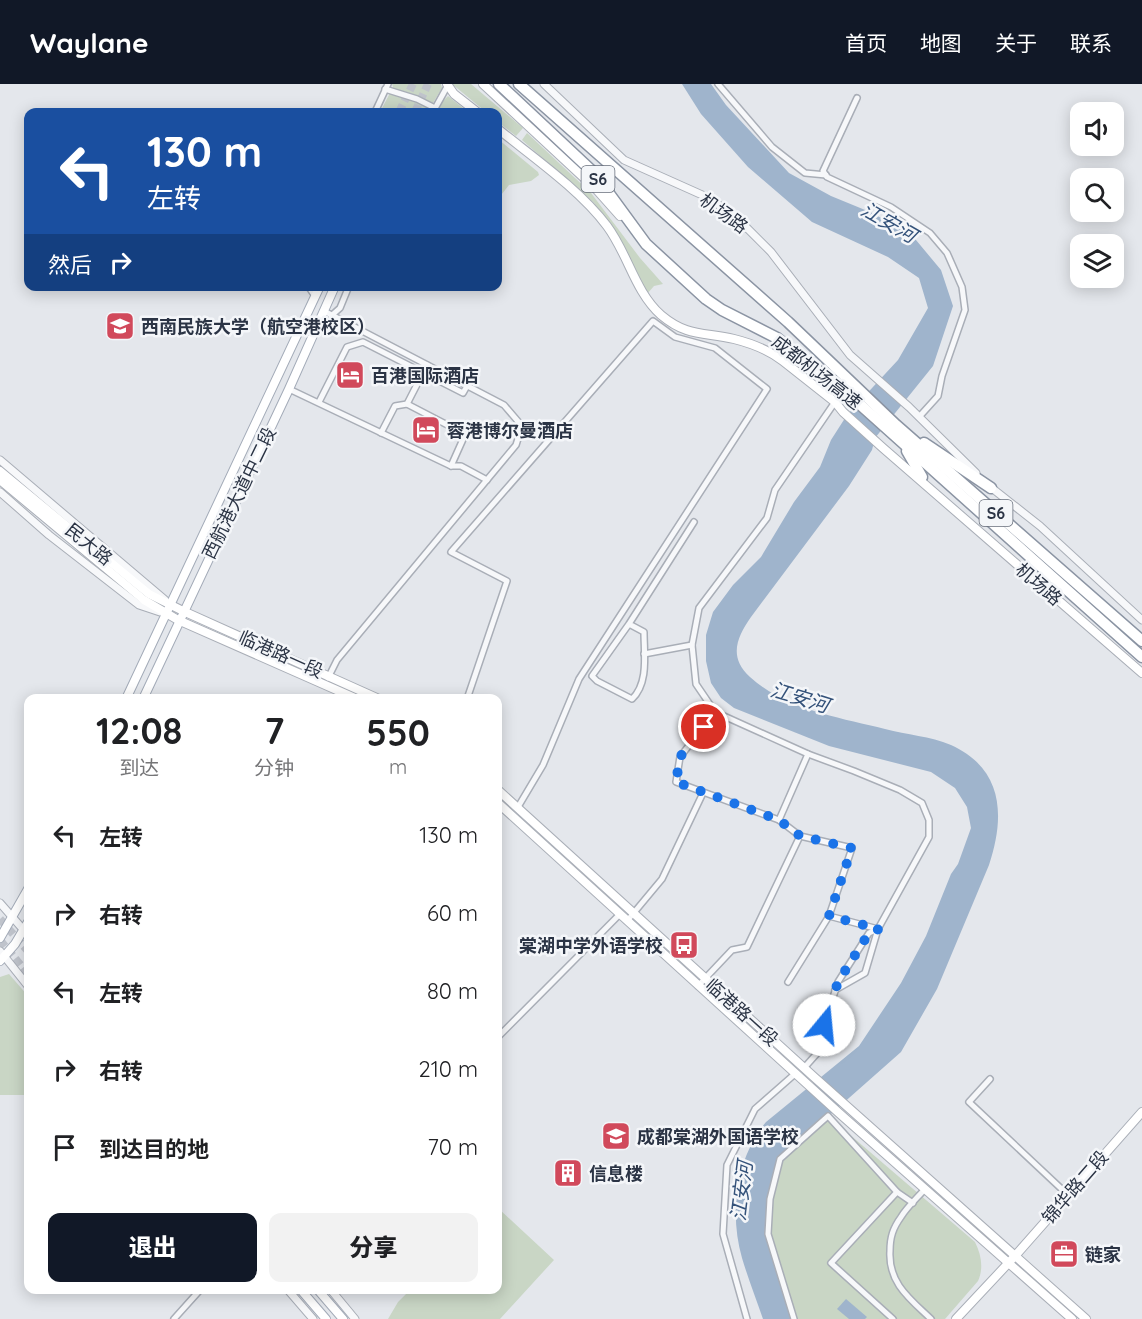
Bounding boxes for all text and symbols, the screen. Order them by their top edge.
text: Waylane [30,25,149,60]
text: 首页 [845,30,887,56]
text: 地图 [920,30,962,56]
text: 关于 [995,30,1037,56]
text: 联系 [1070,30,1112,56]
map controls [1070,102,1124,288]
button: sound [1070,102,1124,156]
text: 130 m [147,125,262,178]
icon: left [48,132,126,210]
road number: S6 [582,166,614,192]
button: search [1070,168,1124,222]
text: 左转 [147,181,201,215]
street label: 机场路 [695,188,753,238]
water label: 江安河 [857,196,925,250]
button: layers [1070,234,1124,288]
icon: right [104,246,137,279]
text: 然后 [48,251,92,279]
school or university icon: 西南民族大学（航空港校区） [104,310,136,342]
place label: 西南民族大学（航空港校区） [141,315,375,338]
street label: 成都机场高速 [767,330,867,414]
hotel icon: 百港国际酒店 [334,359,366,391]
place label: 百港国际酒店 [371,364,479,387]
hotel icon: 蓉港博尔曼酒店 [410,414,442,446]
place label: 蓉港博尔曼酒店 [446,419,573,442]
street label: 西航港大道中二段 [197,423,281,563]
road number: S6 [980,500,1012,526]
street label: 民大路 [61,518,117,570]
street label: 机场路 [1011,558,1067,610]
street label: 临港路一段 [235,625,327,683]
water label: 江安河 [768,676,836,719]
pin [678,701,729,752]
text: 12:08 [96,708,182,753]
text: 7 [264,708,284,753]
text: 550 [366,710,430,755]
icon: arrive [687,710,720,743]
text: m [389,754,407,779]
text: 到达 [119,755,159,780]
text: 分钟 [254,755,294,780]
icon: left [48,819,81,852]
text: 130 m [419,821,478,849]
text: 左转 [99,823,143,851]
icon: right [48,897,81,930]
text: 60 m [427,899,478,927]
text: 右转 [99,901,143,929]
bus stop icon: 棠湖中学外语学校 [668,929,700,961]
place label: 棠湖中学外语学校 [519,934,663,957]
street label: 临港路一段 [701,973,783,1051]
icon: left [48,975,81,1008]
text: 80 m [427,977,478,1005]
text: 左转 [99,979,143,1007]
position arrow [792,993,856,1057]
icon: right [48,1053,81,1086]
text: 210 m [419,1055,478,1083]
text: 右转 [99,1057,143,1085]
school or university icon: 成都棠湖外国语学校 [600,1120,632,1152]
place label: 成都棠湖外国语学校 [637,1125,799,1148]
icon: arrive [48,1131,81,1164]
text: 70 m [428,1133,478,1161]
text: 到达目的地 [99,1135,209,1163]
street label: 锦华路二段 [1037,1145,1113,1229]
water label: 江安河 [725,1156,758,1222]
building icon: 信息楼 [552,1157,584,1189]
place label: 信息楼 [589,1162,643,1185]
button: 退出 [48,1213,257,1282]
button: 分享 [269,1213,478,1282]
office icon: 链家 [1048,1238,1080,1270]
place label: 链家 [1085,1243,1121,1266]

